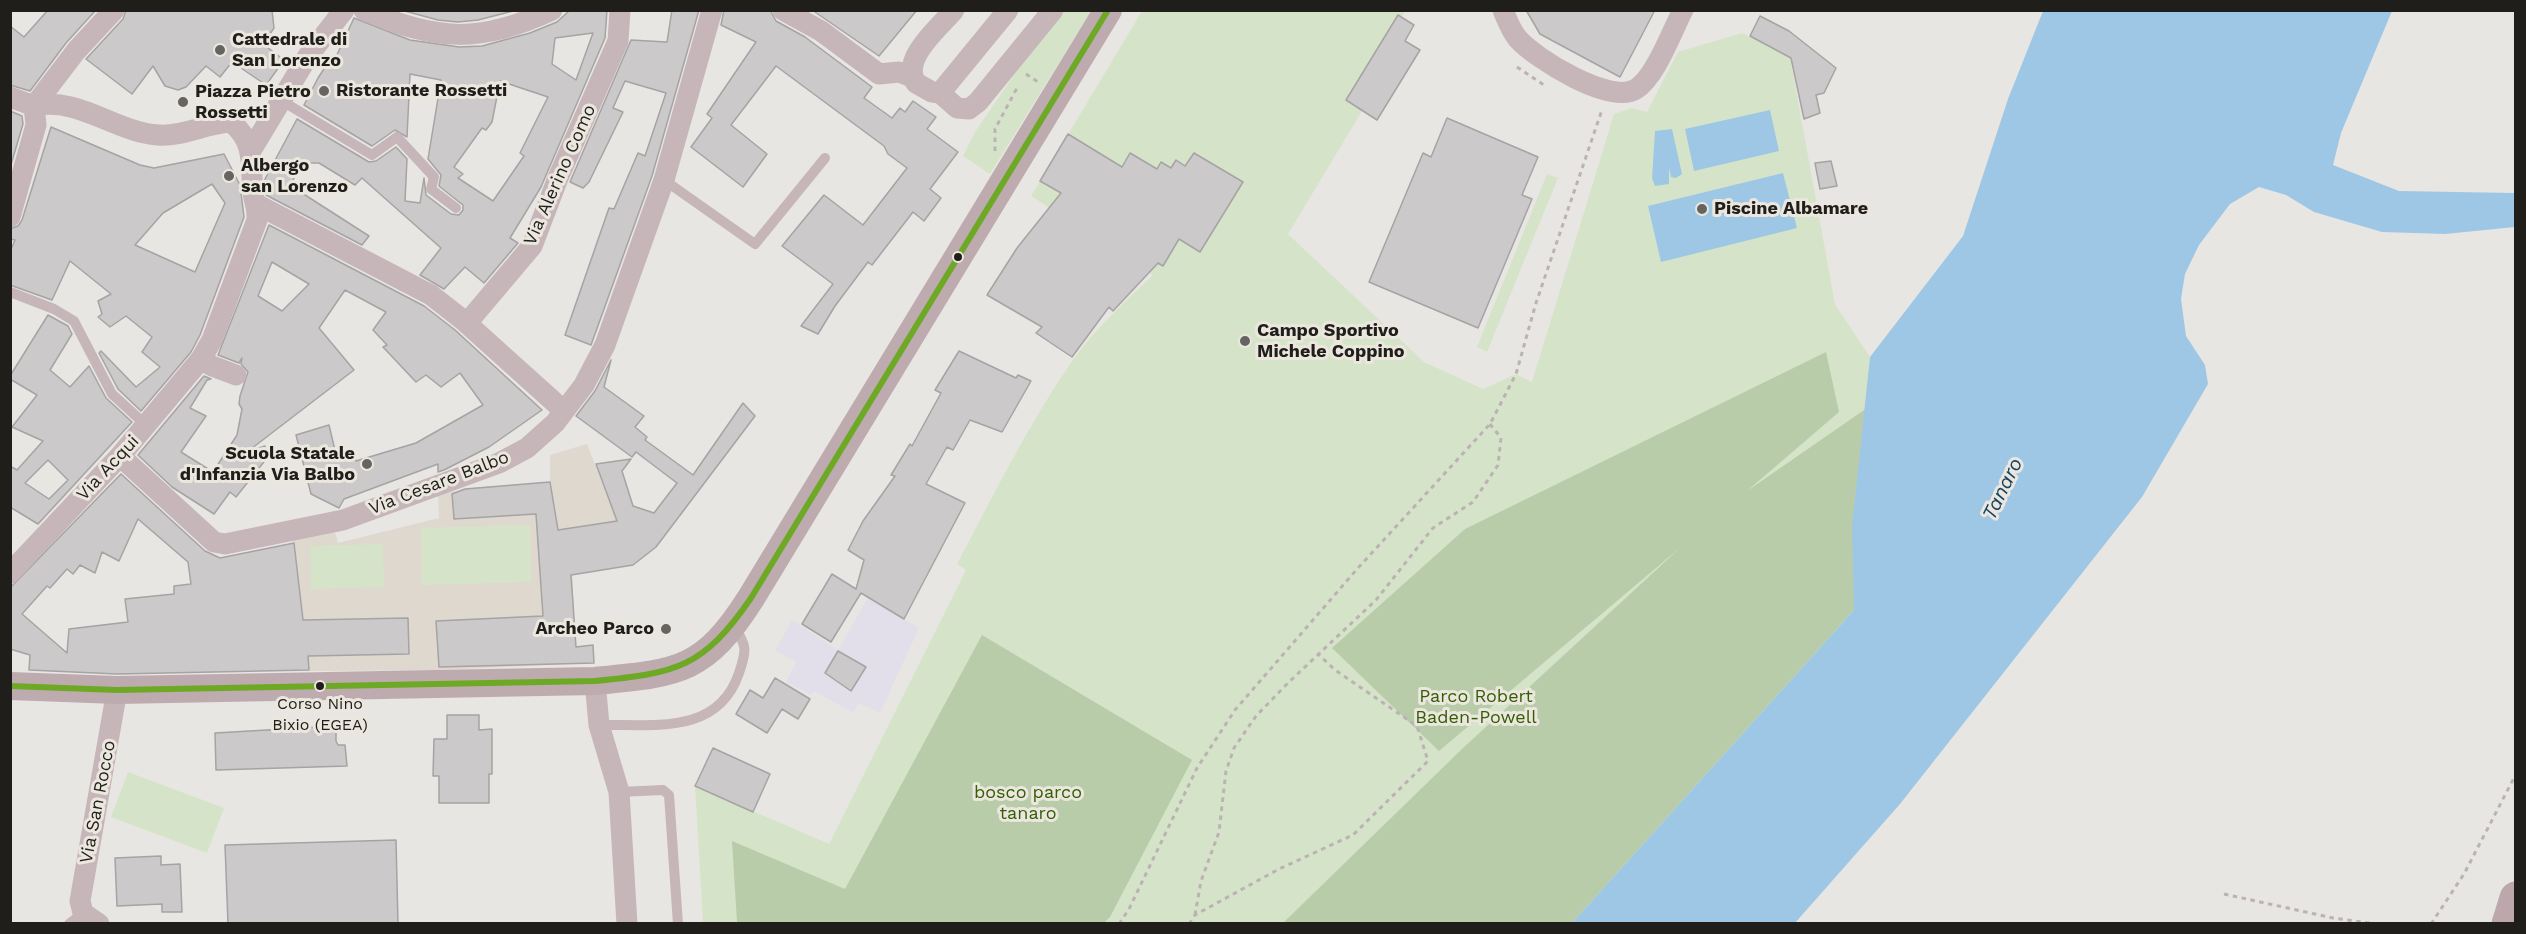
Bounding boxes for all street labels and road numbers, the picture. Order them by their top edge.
street label: Via Alerino Como [519,101,601,249]
street label: Via Acqui [72,431,144,505]
street label: Via Cesare Balbo [366,446,512,520]
street label: Via San Rocco [75,739,121,865]

